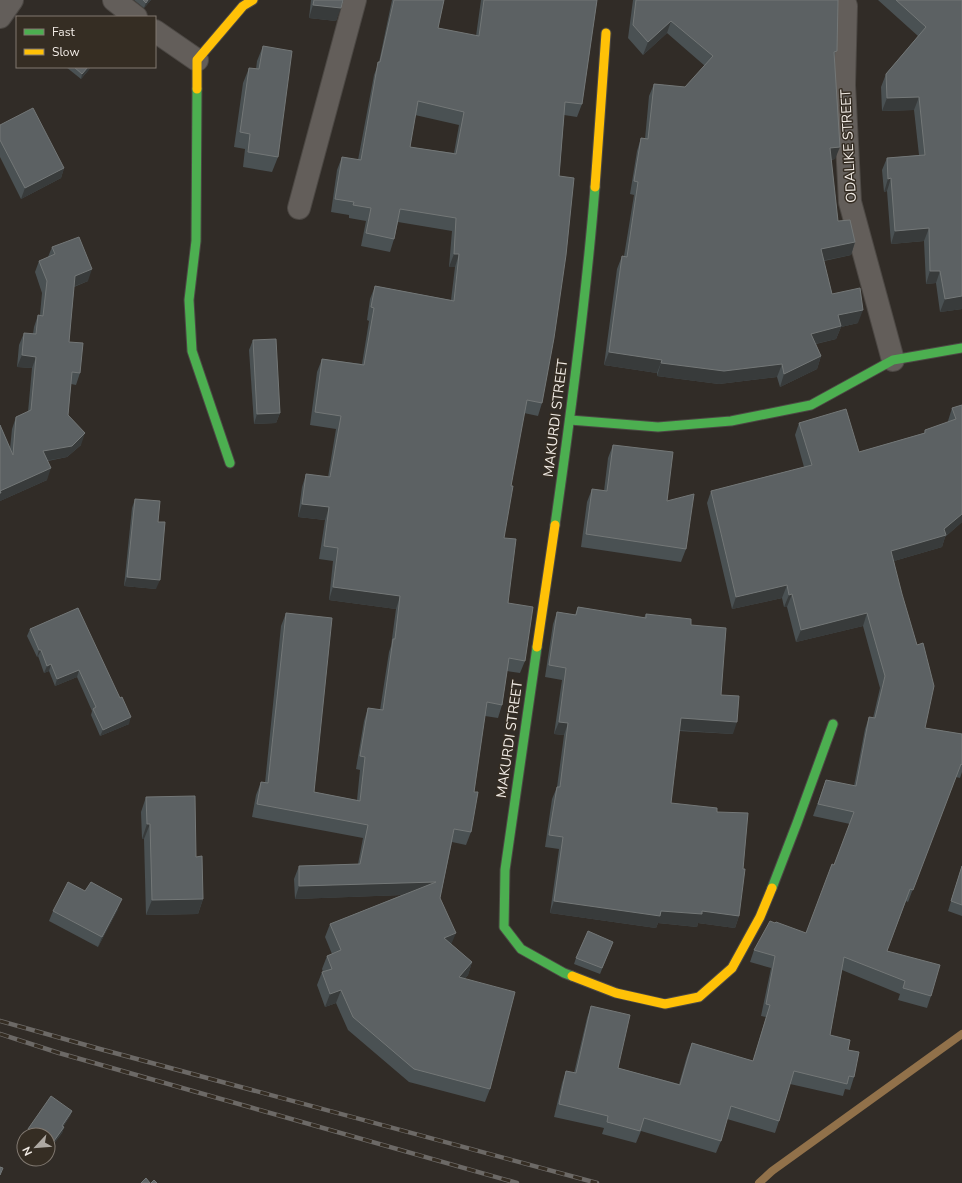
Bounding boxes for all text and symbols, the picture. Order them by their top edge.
legend [16,16,156,68]
text: Fast [52,24,75,40]
text: Slow [52,44,80,60]
street label: ODALIKE STREET [836,88,861,203]
street label: MAKURDI STREET [539,357,572,478]
street label: MAKURDI STREET [492,678,527,799]
north arrow [16,1127,56,1167]
text: N [19,1144,36,1158]

